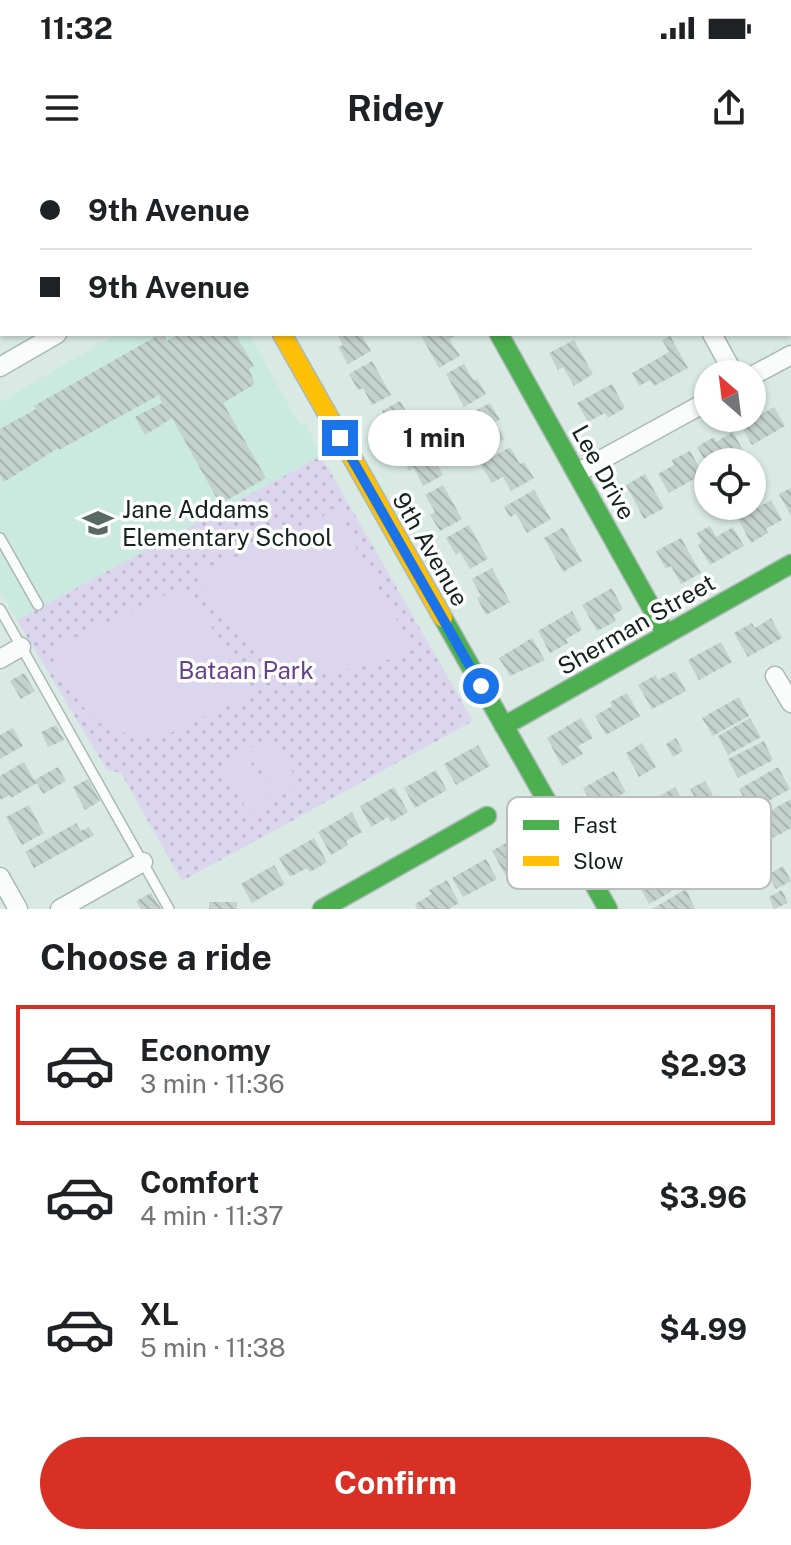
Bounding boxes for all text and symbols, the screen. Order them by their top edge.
text: 11:32 [40,10,113,46]
icon: menu [40,86,84,130]
icon: share [707,86,751,130]
text: Ridey [347,87,444,129]
text: 9th Avenue [88,192,250,228]
text: 9th Avenue [88,269,250,305]
north arrow [694,360,766,432]
map controls [694,360,766,520]
callout: 1 min [368,410,500,466]
route end [322,420,358,456]
street label: Lee Drive [567,420,641,524]
text: 1 min [403,422,465,453]
button: locate [694,448,766,520]
street label: 9th Avenue [387,487,475,611]
place label: Jane Addams Elementary School [122,495,333,551]
school or university icon: Jane Addams Elementary School [81,506,115,540]
street label: Sherman Street [552,568,720,680]
park label: Bataan Park [178,656,314,684]
route start [463,668,499,704]
legend [507,797,771,889]
text: Fast [573,812,617,838]
text: Slow [573,848,623,874]
text: Choose a ride [40,936,272,978]
icon: car [44,1029,116,1101]
text: Economy [140,1032,271,1068]
text: $2.93 [660,1047,747,1083]
text: 3 min · 11:36 [140,1068,285,1099]
icon: car [44,1161,116,1233]
text: Comfort [140,1164,259,1200]
text: $3.96 [659,1179,747,1215]
text: 4 min · 11:37 [140,1200,284,1231]
icon: car [44,1293,116,1365]
text: XL [140,1296,179,1332]
text: $4.99 [659,1311,747,1347]
text: 5 min · 11:38 [140,1332,286,1363]
button: Confirm [40,1437,751,1529]

